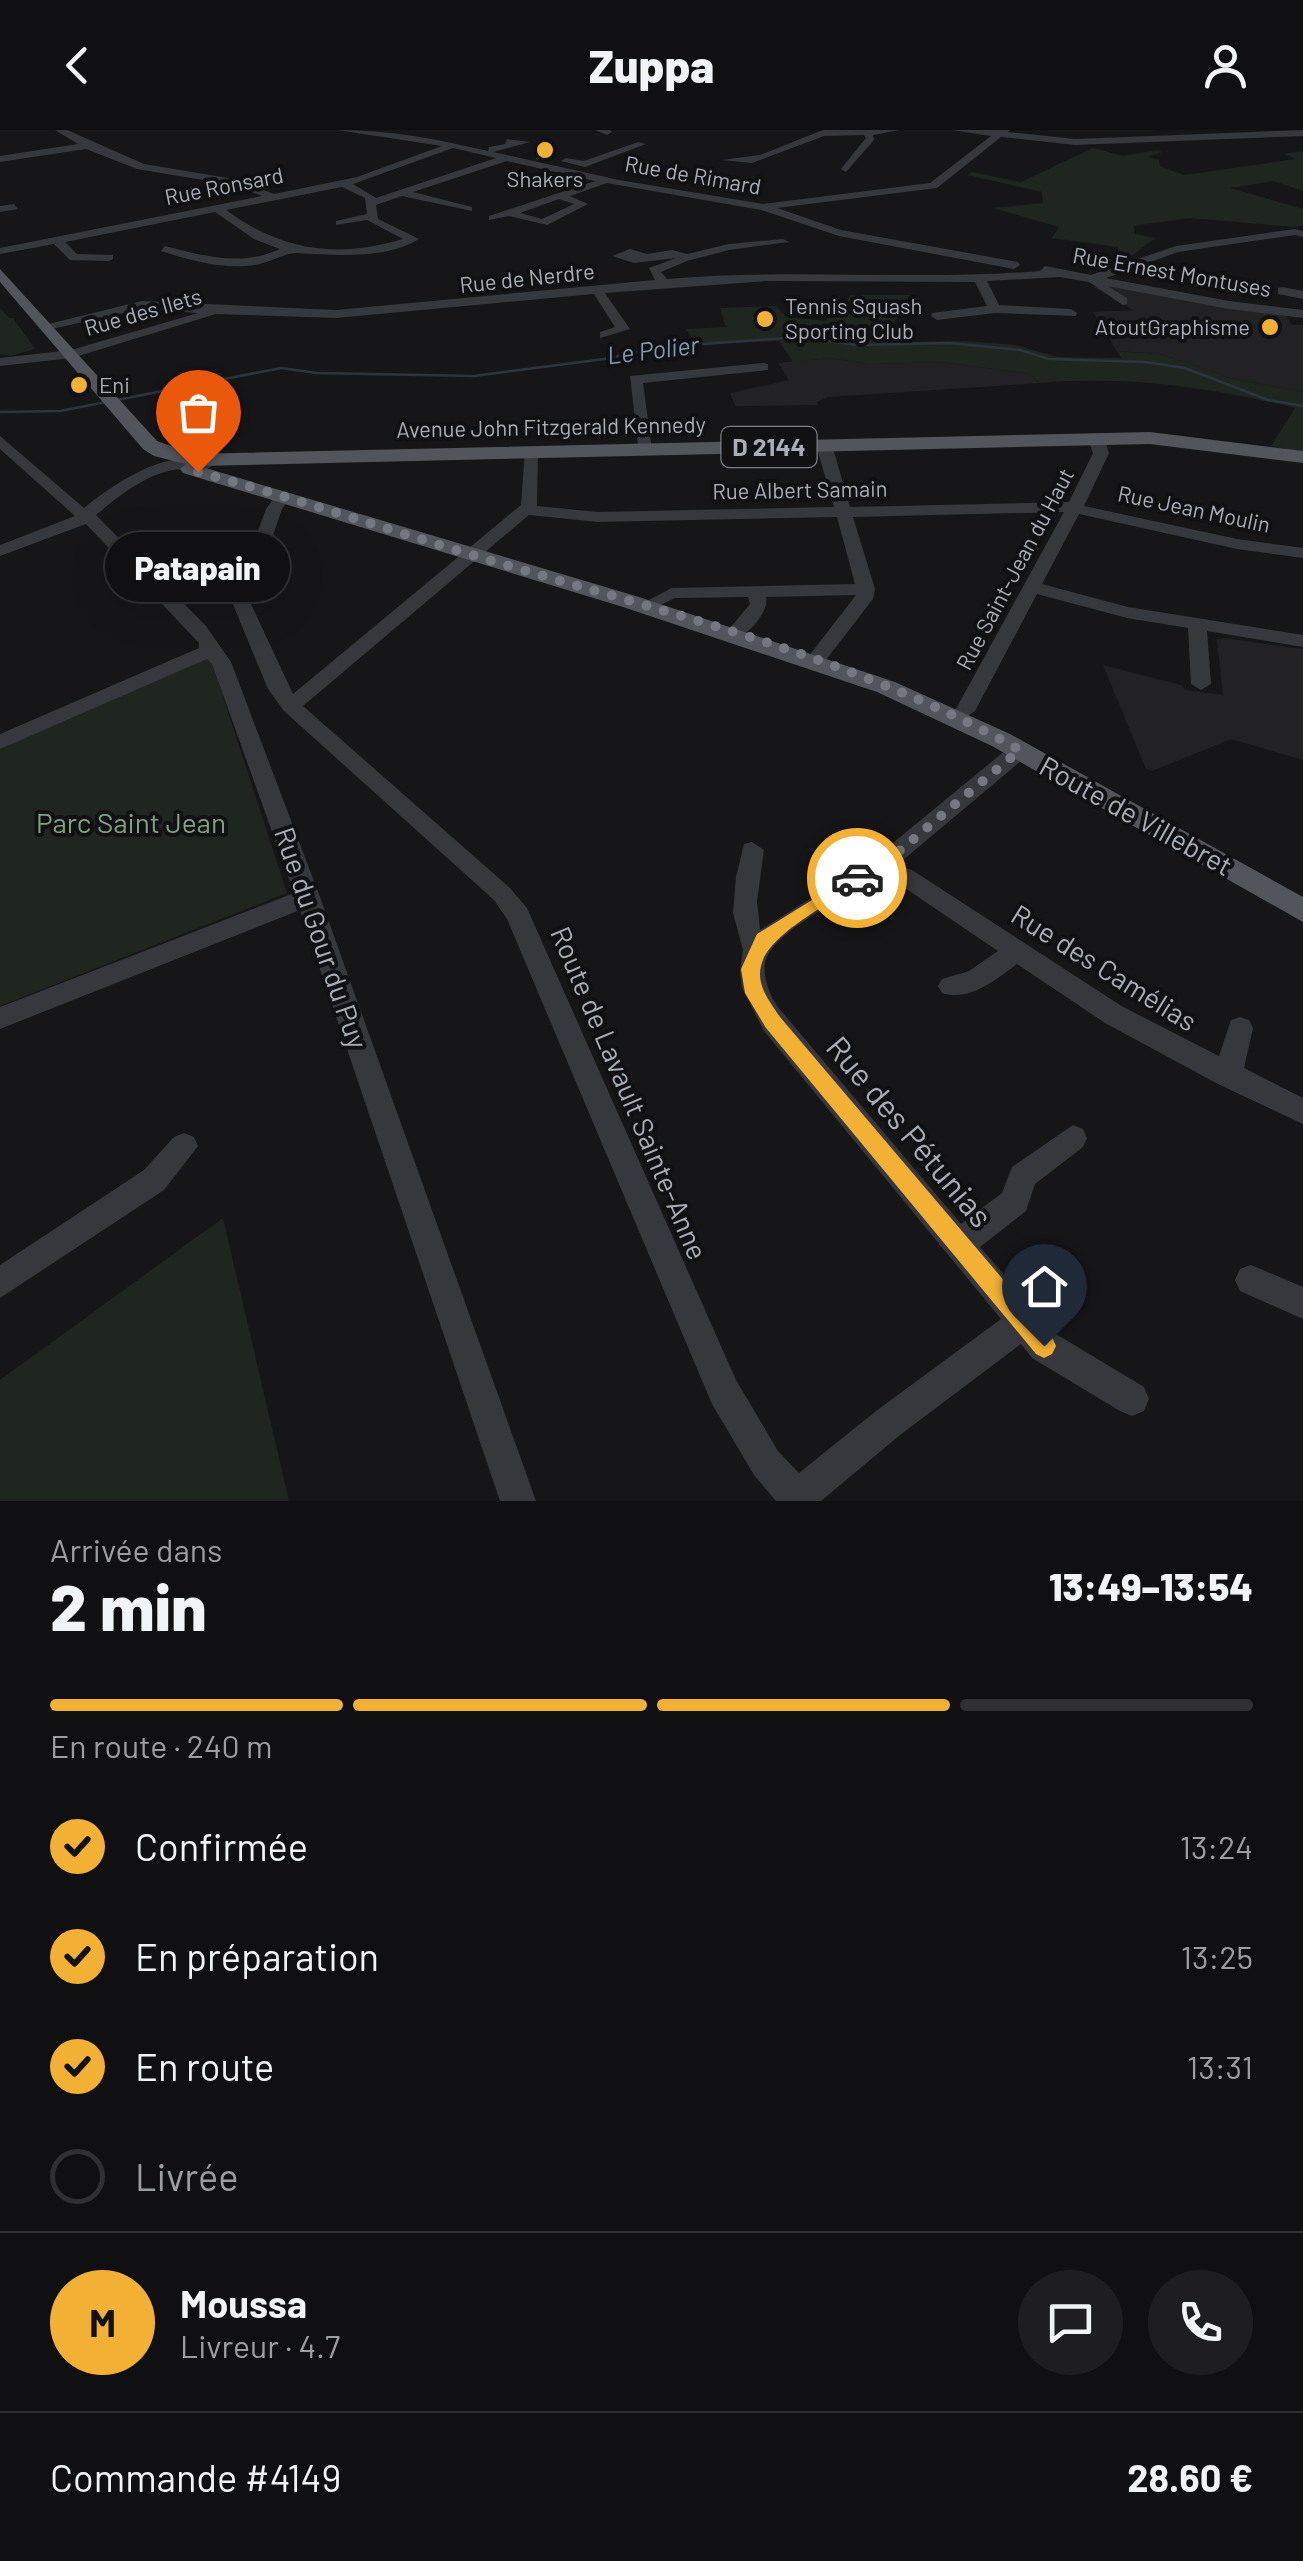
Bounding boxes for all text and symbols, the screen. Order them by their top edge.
icon: back [50,38,105,93]
text: Zuppa [589,38,714,92]
icon: person [1198,38,1253,93]
marker: Shakers [534,139,556,161]
street label: Rue de Rimard [623,149,763,199]
street label: Rue Ronsard [162,161,285,209]
place label: Shakers [507,165,583,191]
street label: Rue Ernest Montuses [1071,241,1273,301]
street label: Rue de Nerdre [458,257,596,297]
street label: Rue des Ilets [81,282,204,340]
place label: Tennis Squash Sporting Club [785,292,922,343]
marker: Tennis Squash Sporting Club [754,308,776,330]
place label: AtoutGraphisme [1095,313,1250,339]
marker: AtoutGraphisme [1259,316,1281,338]
water label: Le Polier [605,328,702,370]
pin [156,370,241,473]
place label: Eni [99,371,130,397]
marker: Eni [68,374,90,396]
icon: bag [171,385,226,440]
street label: Avenue John Fitzgerald Kennedy [396,410,706,442]
road number: D 2144 [722,427,816,467]
street label: Rue Saint-Jean du Haut [950,463,1078,674]
street label: Rue Albert Samain [712,474,888,504]
street label: Rue Jean Moulin [1116,479,1273,537]
callout: Patapain [106,532,290,602]
text: Patapain [134,548,261,586]
street label: Route de Villebret [1034,748,1239,882]
park label: Parc Saint Jean [36,805,226,839]
street label: Rue du Gour du Puy [268,822,376,1053]
courier [807,828,907,928]
icon: car [830,851,885,906]
street label: Rue des Camélias [1006,897,1203,1038]
street label: Route de Lavault Sainte-Anne [544,921,716,1264]
street label: Rue des Pétunias [820,1028,1001,1234]
pin [1002,1244,1087,1347]
icon: home [1017,1259,1072,1314]
text: Arrivée dans [50,1530,223,1568]
text: 13:49–13:54 [1049,1563,1253,1609]
text: 2 min [50,1566,207,1644]
text: En route · 240 m [50,1726,273,1764]
icon: check [50,1819,105,1874]
text: Confirmée [135,1823,308,1869]
text: 13:24 [1180,1827,1253,1865]
icon: check [50,1929,105,1984]
text: En préparation [135,1933,379,1979]
text: 13:25 [1181,1937,1253,1975]
icon: check [50,2039,105,2094]
text: En route [135,2043,274,2089]
text: 13:31 [1187,2047,1253,2085]
text: Livrée [135,2153,238,2199]
button: chat [1018,2270,1123,2375]
button: phone [1148,2270,1253,2375]
text: Moussa [180,2280,307,2326]
text: M [89,2299,116,2345]
text: Livreur · 4.7 [180,2326,340,2364]
text: Commande #4149 [50,2454,341,2500]
text: 28.60 € [1127,2454,1253,2500]

